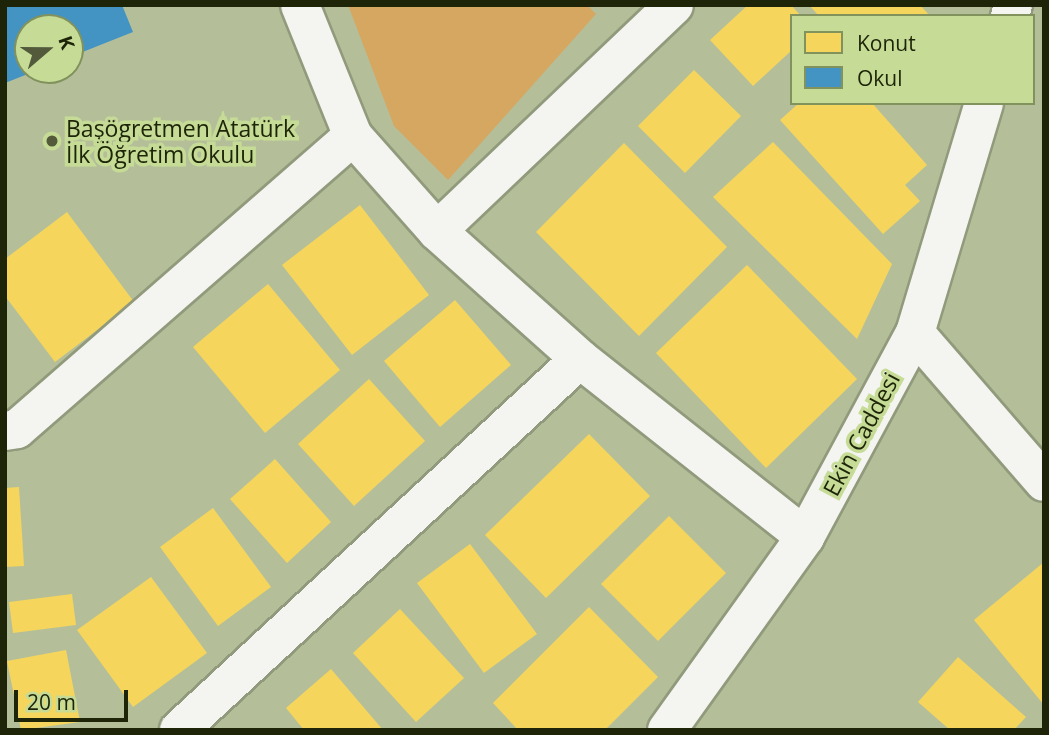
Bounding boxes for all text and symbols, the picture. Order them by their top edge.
north arrow [14,14,84,84]
legend [790,14,1035,105]
text: Konut [857,29,916,57]
text: K [52,32,81,53]
text: Okul [857,64,903,92]
place label: Başögretmen Atatürk İlk Öğretim Okulu [66,114,295,168]
marker: Başögretmen Atatürk İlk Öğretim Okulu [44,133,60,149]
street label: Ekin Caddesi [817,368,905,500]
scale bar [18,676,131,720]
text: 20 m [27,688,76,716]

